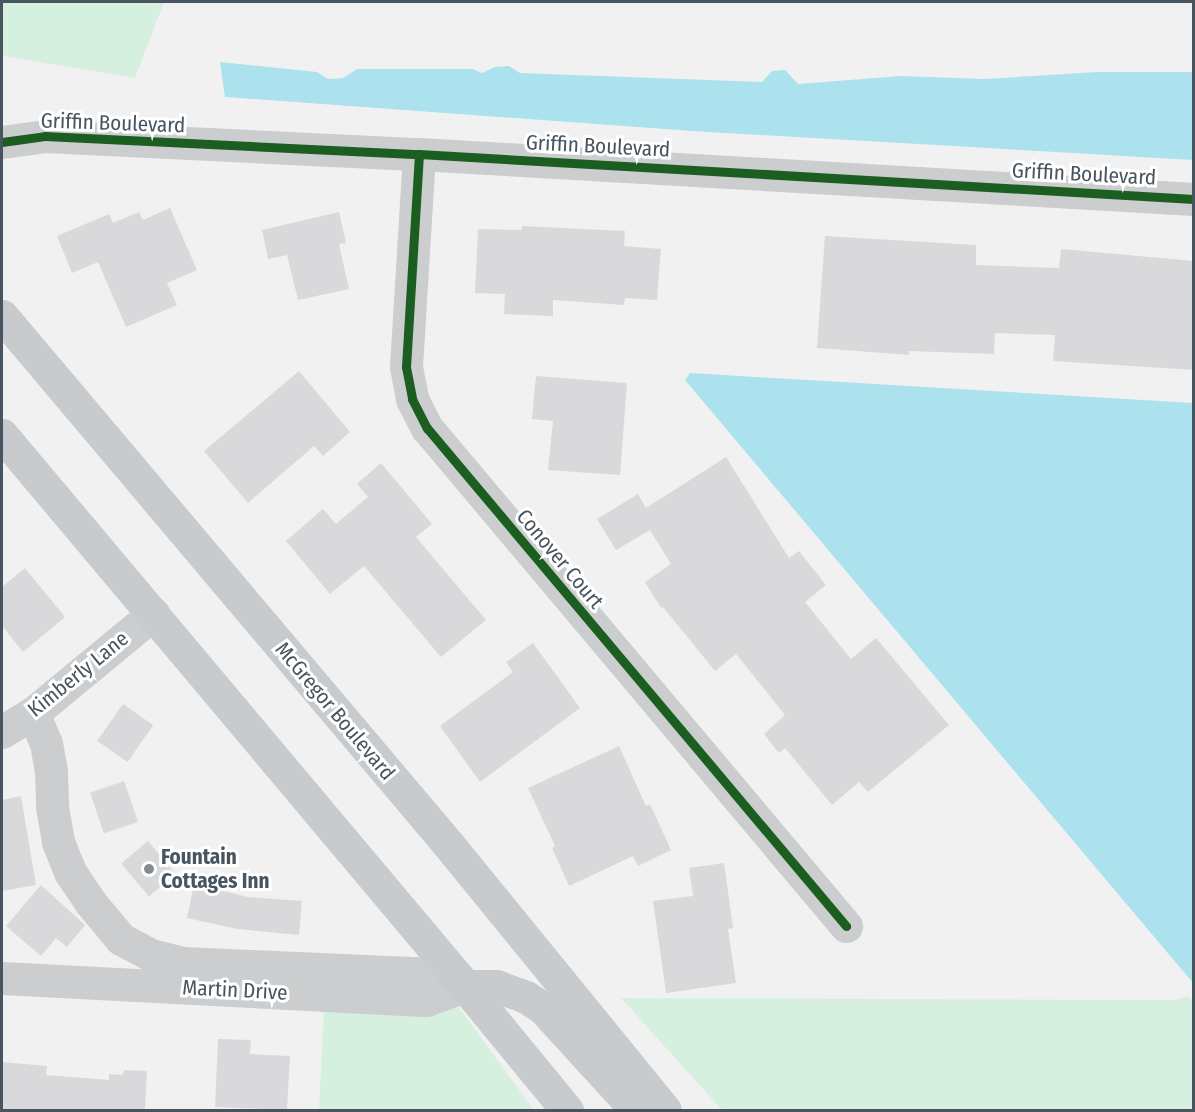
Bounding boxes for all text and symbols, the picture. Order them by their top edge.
street label: Griffin Boulevard [40,108,186,138]
street label: Griffin Boulevard [525,130,671,162]
street label: Griffin Boulevard [1011,158,1157,190]
street label: Conover Court [511,504,609,614]
street label: Kimberly Lane [23,626,133,722]
street label: McGregor Boulevard [270,637,400,785]
place label: Fountain Cottages Inn [161,844,269,894]
marker: Fountain Cottages Inn [142,862,156,876]
street label: Martin Drive [182,975,288,1005]

